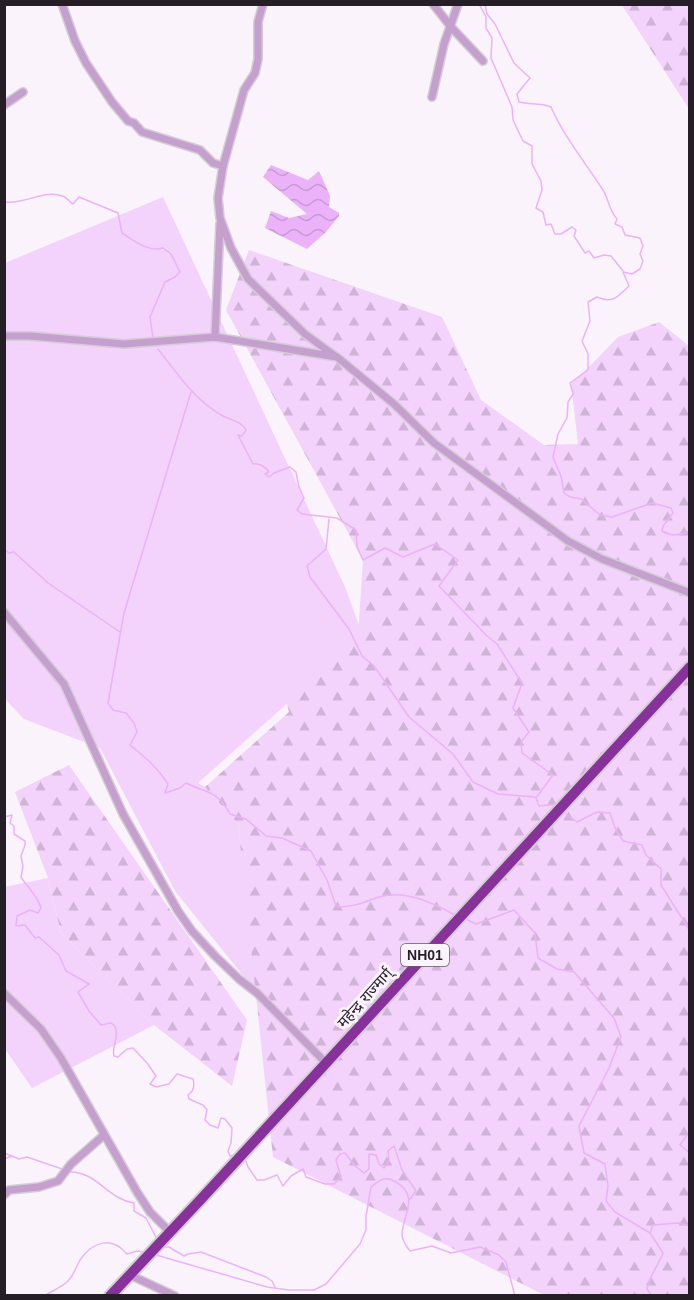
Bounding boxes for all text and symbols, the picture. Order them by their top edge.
road number: NH01 [401,944,449,966]
street label: महेन्द्र राज्मार्ग् [334,963,398,1032]

